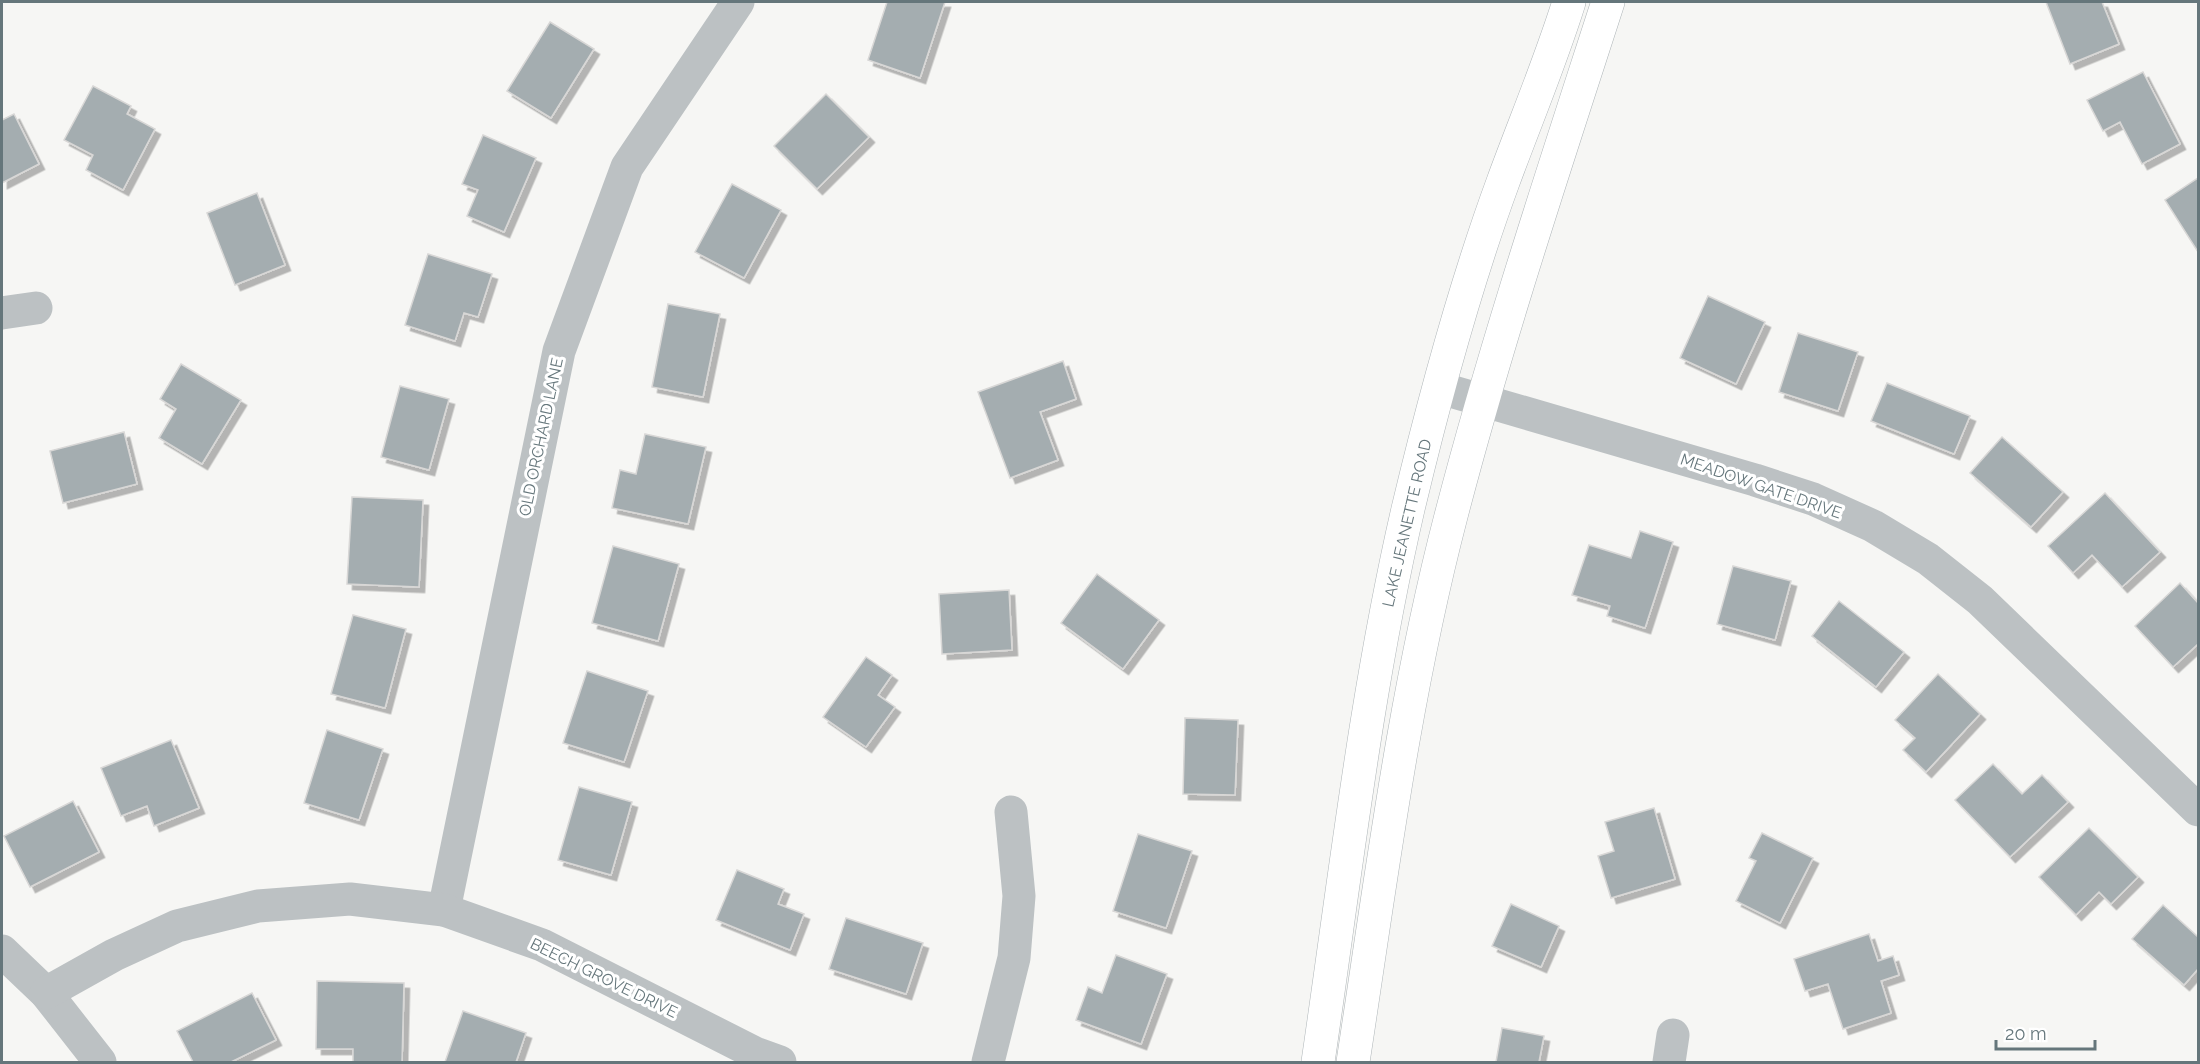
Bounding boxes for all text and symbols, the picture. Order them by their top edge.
street label: OLD ORCHARD LANE [515,356,567,518]
street label: LAKE JEANETTE ROAD [1378,437,1436,609]
street label: MEADOW GATE DRIVE [1678,449,1844,523]
street label: BEECH GROVE DRIVE [527,934,681,1022]
scale bar [1996,1013,2095,1051]
text: 20 m [2005,1023,2047,1044]

